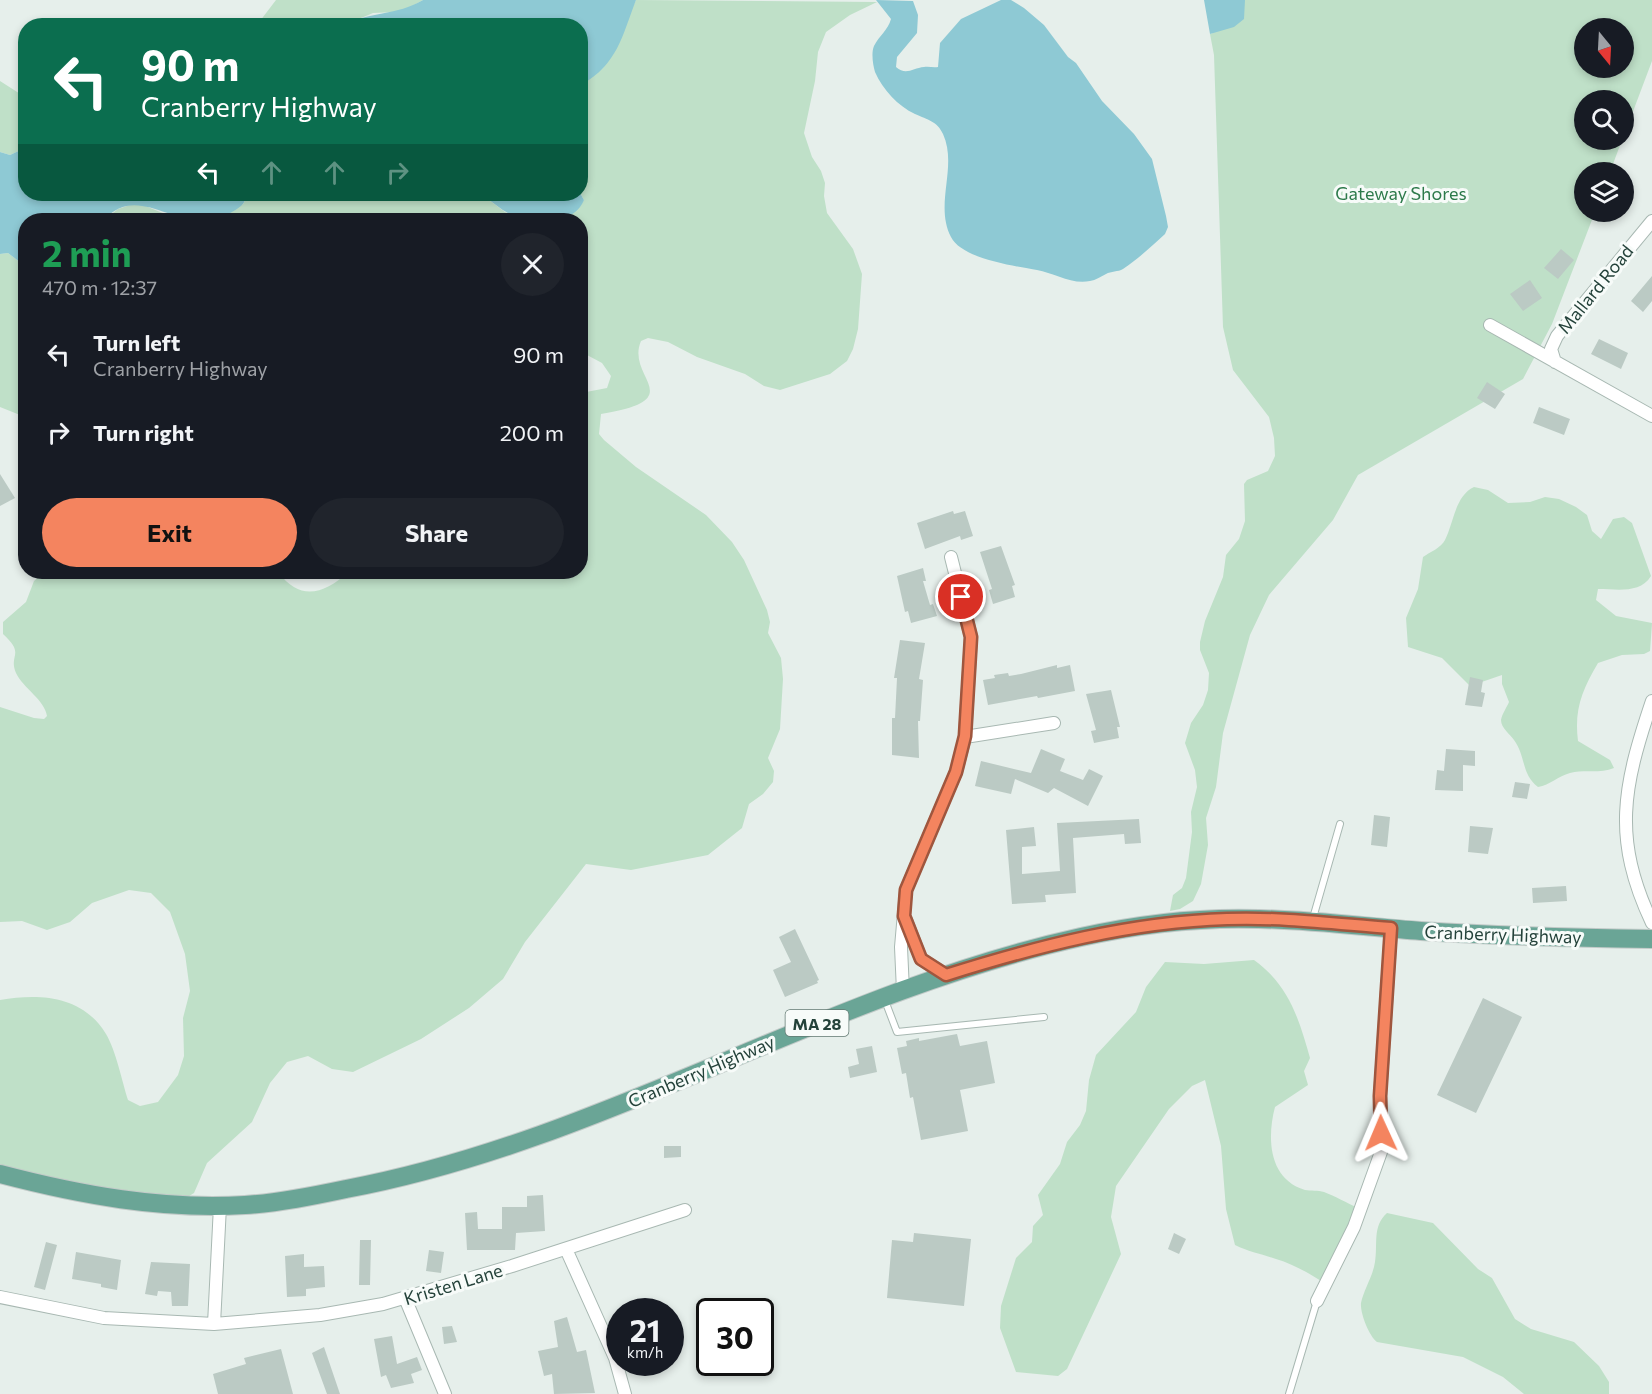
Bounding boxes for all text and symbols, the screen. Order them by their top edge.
north arrow [1574,18,1634,78]
map controls [1574,18,1634,222]
text: 90 m [141,38,240,90]
icon: left [42,42,120,120]
text: Cranberry Highway [141,90,377,123]
button: search [1574,90,1634,150]
icon: left [192,156,225,189]
icon: ahead [255,156,288,189]
icon: ahead [318,156,351,189]
icon: right [381,156,414,189]
button: layers [1574,162,1634,222]
park label: Gateway Shores [1335,182,1467,204]
text: 2 min [42,230,132,274]
button: close [501,233,564,296]
street label: Mallard Road [1553,240,1637,338]
text: 470 m · 12:37 [42,275,157,299]
text: Turn left [93,329,180,356]
icon: left [42,338,75,371]
text: 90 m [513,341,564,368]
text: Cranberry Highway [93,356,268,380]
icon: right [42,416,75,449]
text: Turn right [93,419,194,446]
text: 200 m [500,419,564,446]
button: Exit [42,498,297,567]
button: Share [309,498,564,567]
pin [935,571,986,622]
icon: arrive [944,580,977,613]
street label: Cranberry Highway [1424,920,1582,948]
road number: MA 28 [786,1010,848,1036]
street label: Cranberry Highway [624,1030,778,1112]
position arrow [1349,1101,1413,1165]
street label: Kristen Lane [401,1259,505,1309]
speed limit sign: 30 [696,1298,774,1376]
text: 21 [630,1311,660,1348]
text: km/h [627,1343,663,1361]

